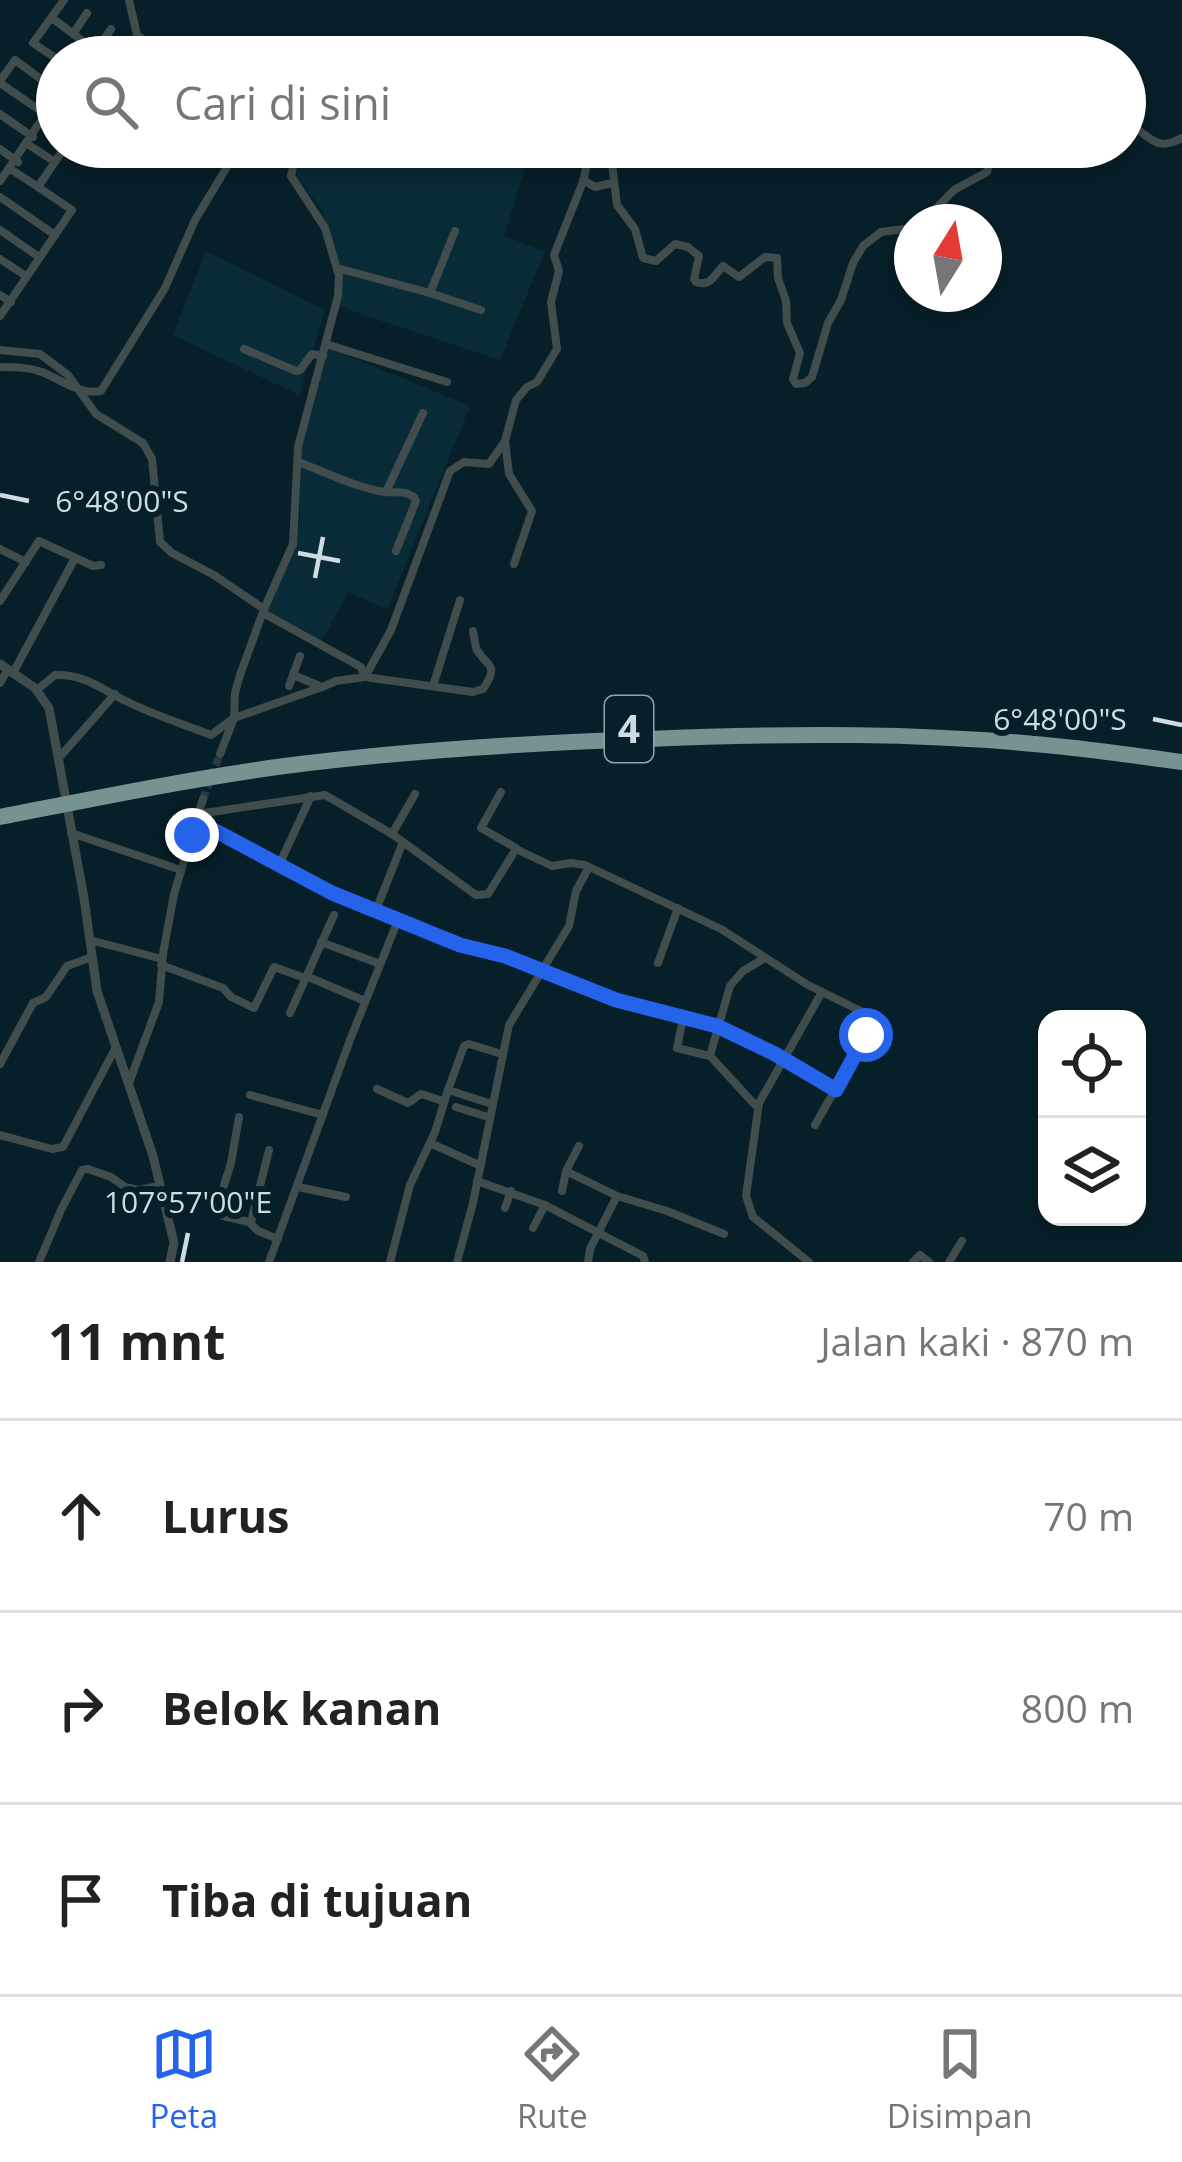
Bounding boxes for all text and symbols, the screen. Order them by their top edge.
search box [36,36,1146,168]
icon: search [78,69,144,135]
text: Cari di sini [174,72,391,133]
north arrow [894,204,1002,312]
text: 6°48'00"S [55,480,189,521]
road number: 4 [605,696,653,762]
text: 6°48'00"S [993,698,1127,739]
route end [165,808,219,862]
route start [839,1008,893,1062]
map controls [1038,1010,1146,1226]
button: locate [1038,1010,1146,1118]
button: layers [1038,1118,1146,1226]
text: 107°57'00"E [104,1181,272,1222]
text: 11 mnt [48,1305,225,1375]
text: Jalan kaki · 870 m [820,1314,1134,1367]
icon: ahead [48,1483,114,1549]
text: Lurus [162,1485,289,1546]
text: 70 m [1043,1489,1134,1542]
icon: right [48,1675,114,1741]
text: Belok kanan [162,1677,441,1738]
text: 800 m [1021,1681,1134,1734]
icon: arrive [48,1867,114,1933]
text: Tiba di tujuan [162,1869,472,1930]
tab: Peta [149,2021,218,2138]
tab: Rute [517,2021,588,2138]
tab: Disimpan [887,2021,1033,2138]

